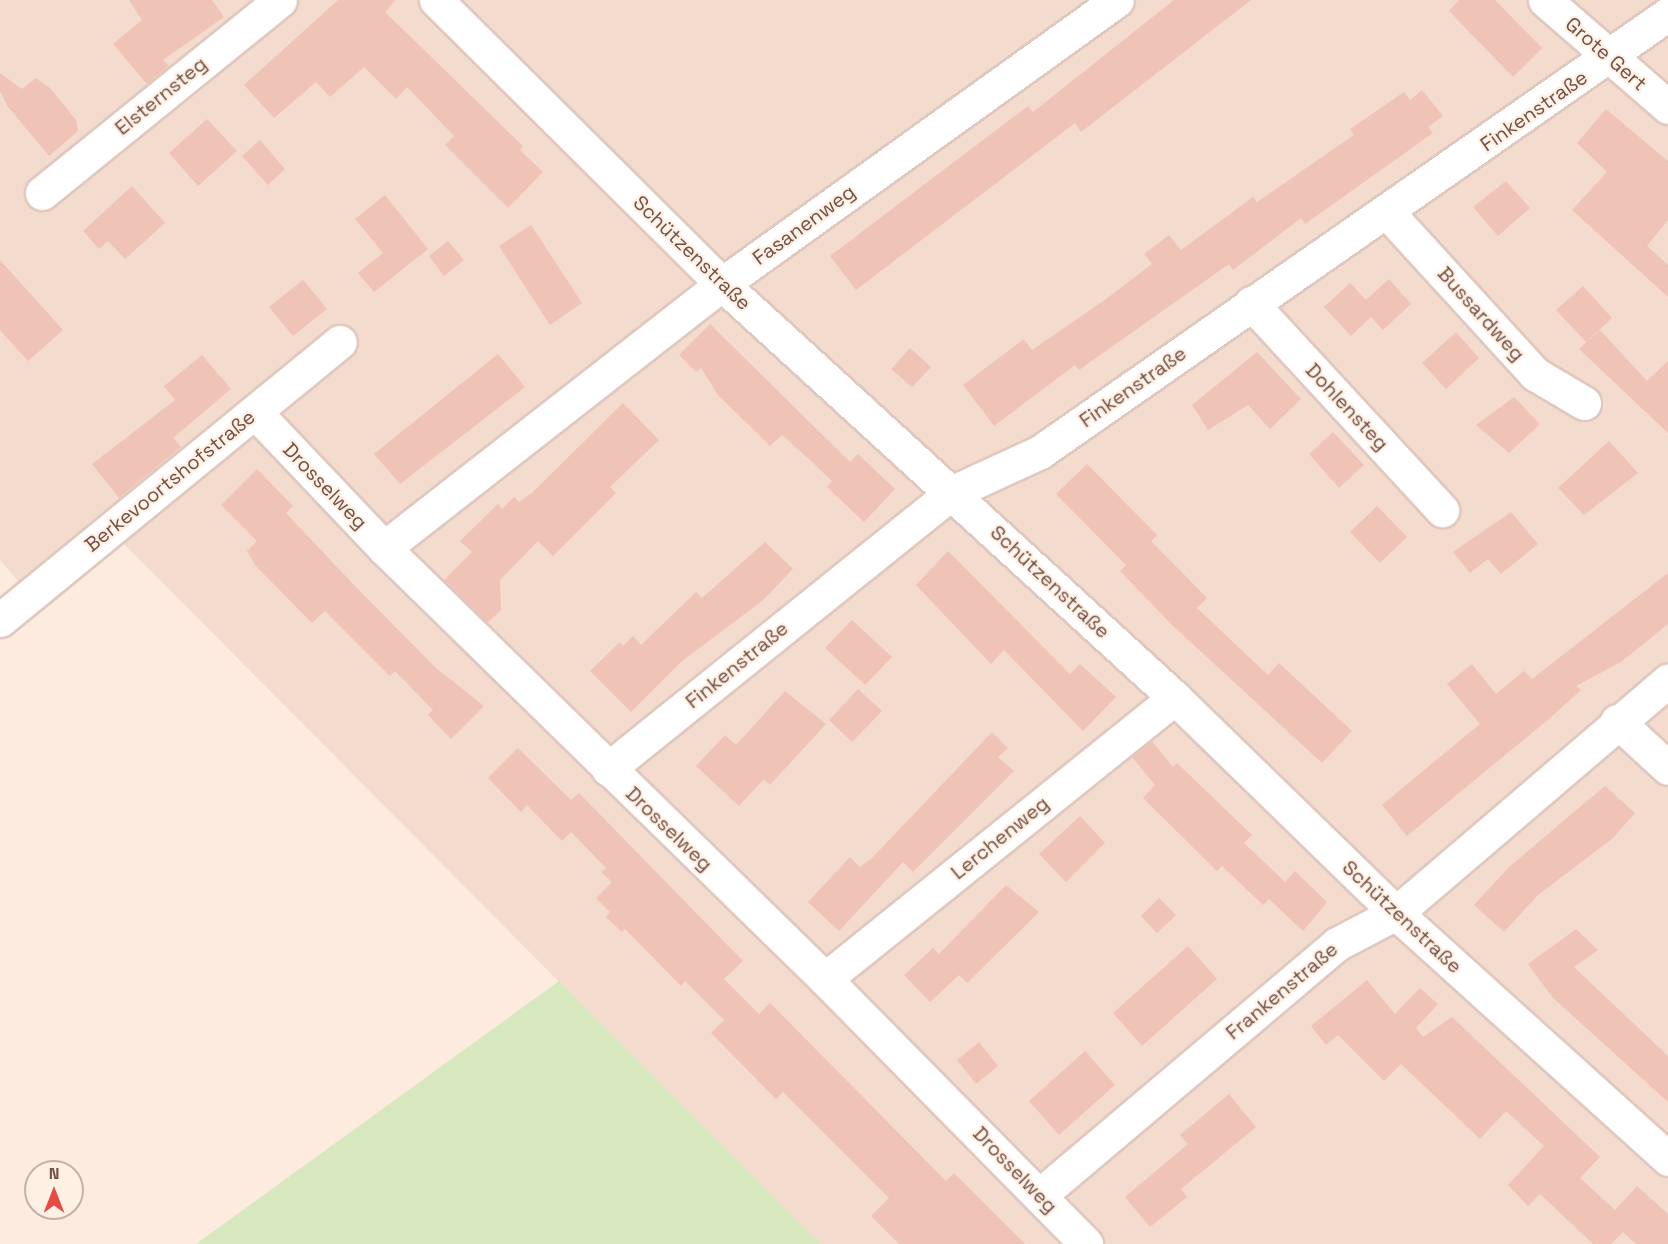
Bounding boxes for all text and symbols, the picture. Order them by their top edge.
street label: Grote Gert [1560,12,1652,96]
street label: Elsternsteg [110,52,212,140]
street label: Finkenstraße [1476,65,1592,157]
street label: Fasanenweg [748,180,860,270]
street label: Schützenstraße [628,191,756,315]
street label: Bussardweg [1432,262,1530,366]
street label: Finkenstraße [1075,341,1191,433]
street label: Dohlensteg [1300,358,1394,456]
street label: Berkevoortshofstraße [80,405,260,557]
street label: Drosselweg [278,438,372,534]
street label: Schützenstraße [985,521,1115,643]
street label: Finkenstraße [681,616,793,714]
street label: Drosselweg [621,782,717,876]
street label: Lerchenweg [946,791,1054,885]
street label: Schützenstraße [1337,856,1467,978]
street label: Frankenstraße [1221,937,1343,1045]
street label: Drosselweg [968,1122,1062,1218]
north arrow [24,1160,84,1220]
text: N [49,1163,59,1184]

